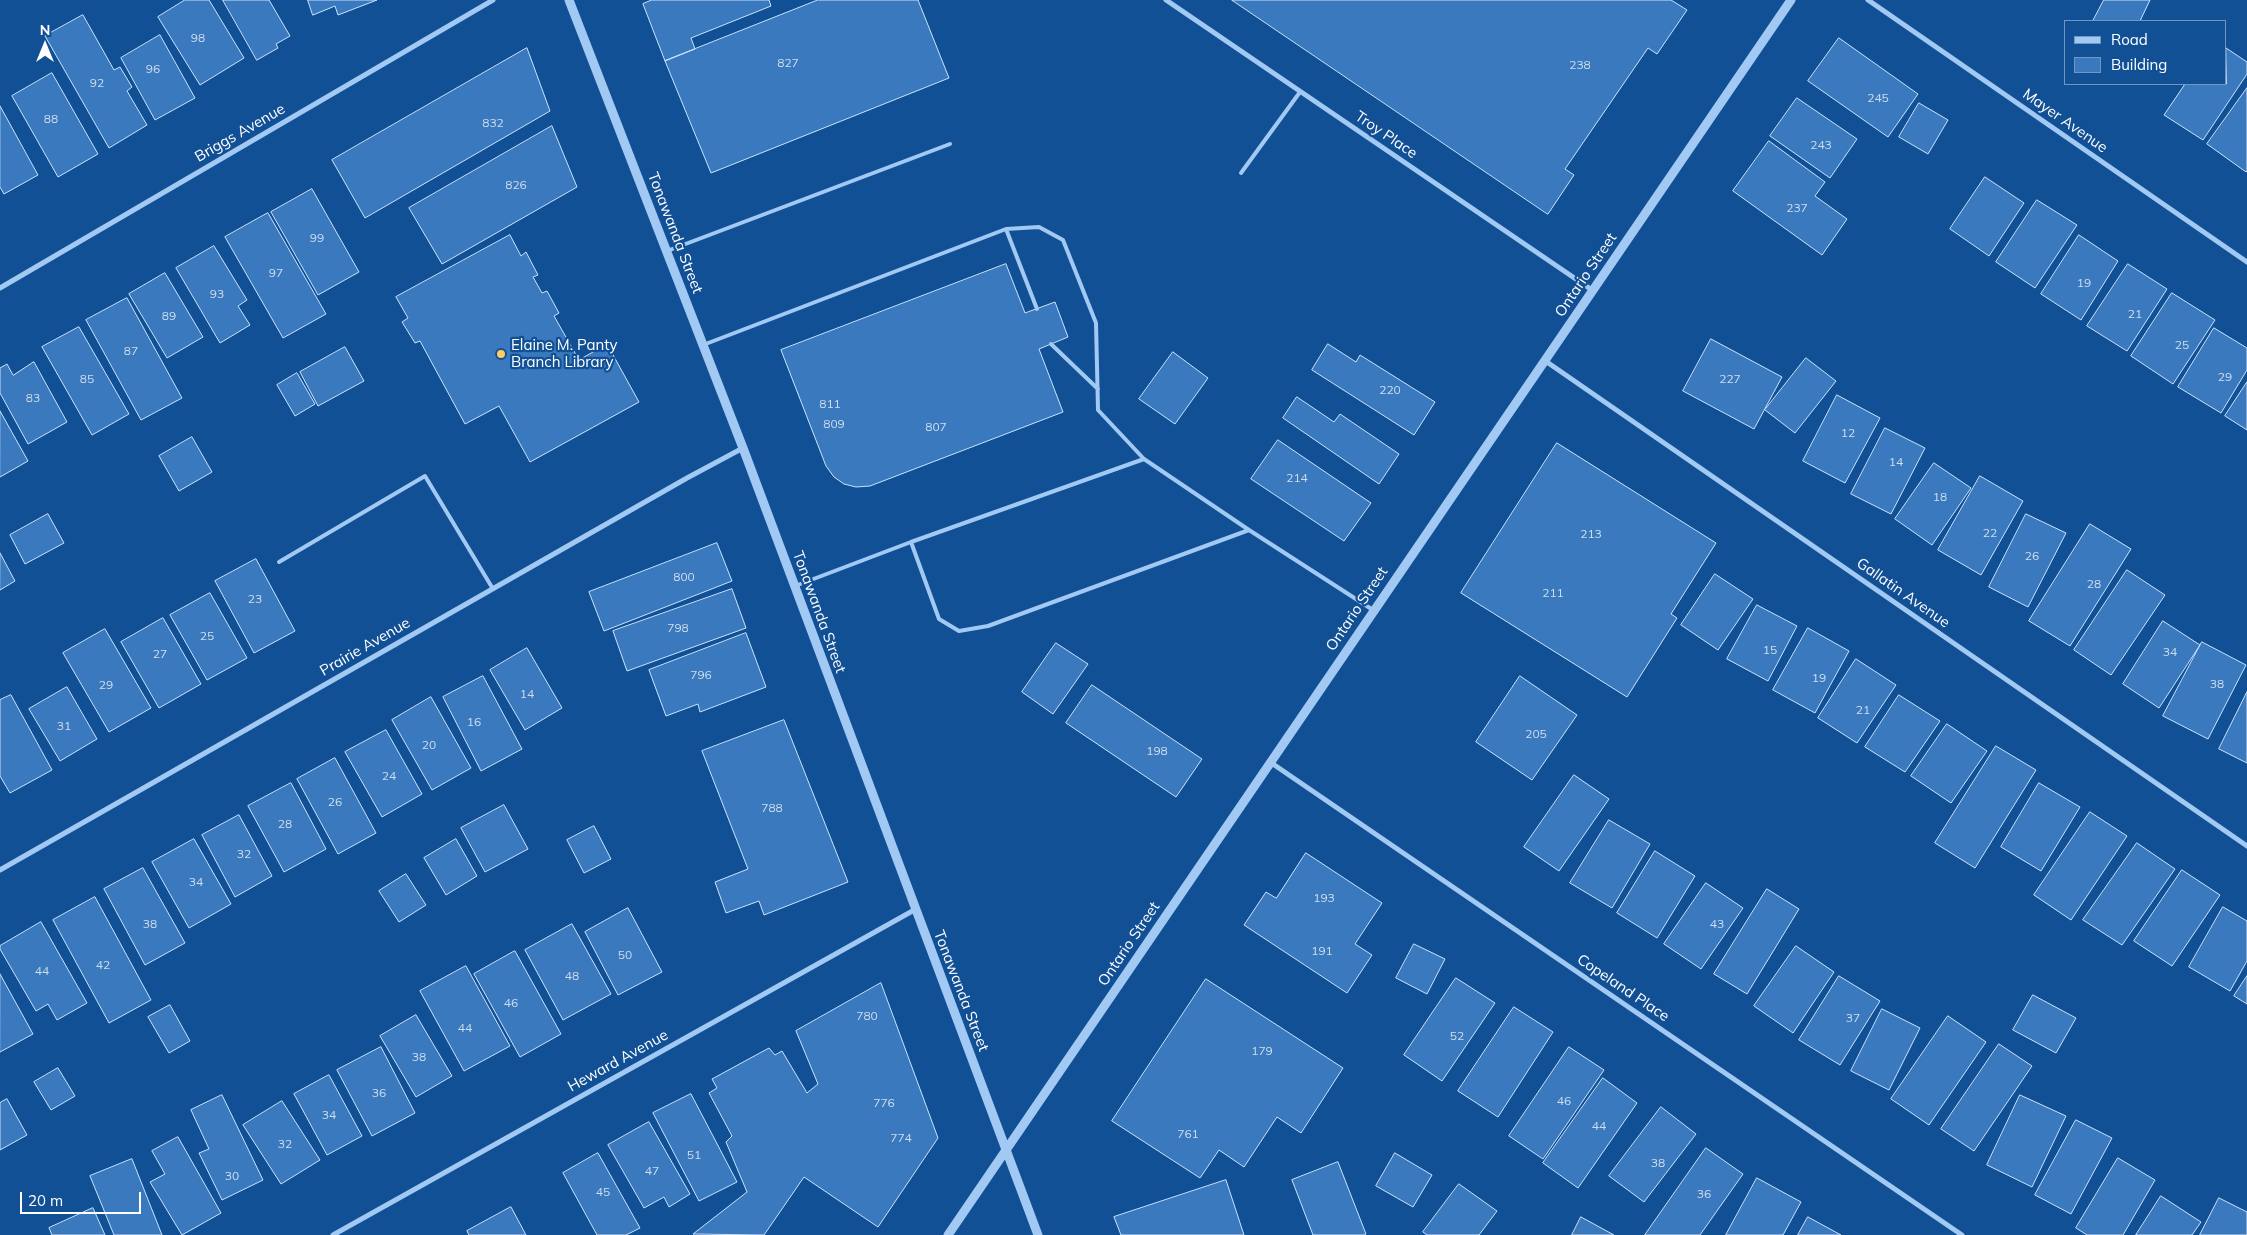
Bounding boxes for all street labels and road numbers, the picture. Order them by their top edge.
street label: Mayer Avenue [2019,85,2111,157]
street label: Briggs Avenue [192,100,288,166]
street label: Troy Place [1351,108,1421,162]
street label: Tonawanda Street [644,170,706,296]
street label: Ontario Street [1551,230,1621,320]
street label: Tonawanda Street [789,549,849,675]
street label: Gallatin Avenue [1853,554,1953,632]
street label: Ontario Street [1322,564,1392,654]
street label: Prairie Avenue [317,614,413,680]
street label: Ontario Street [1094,899,1164,989]
street label: Tonawanda Street [930,928,992,1054]
street label: Copeland Place [1573,950,1673,1026]
street label: Heward Avenue [565,1026,671,1096]

